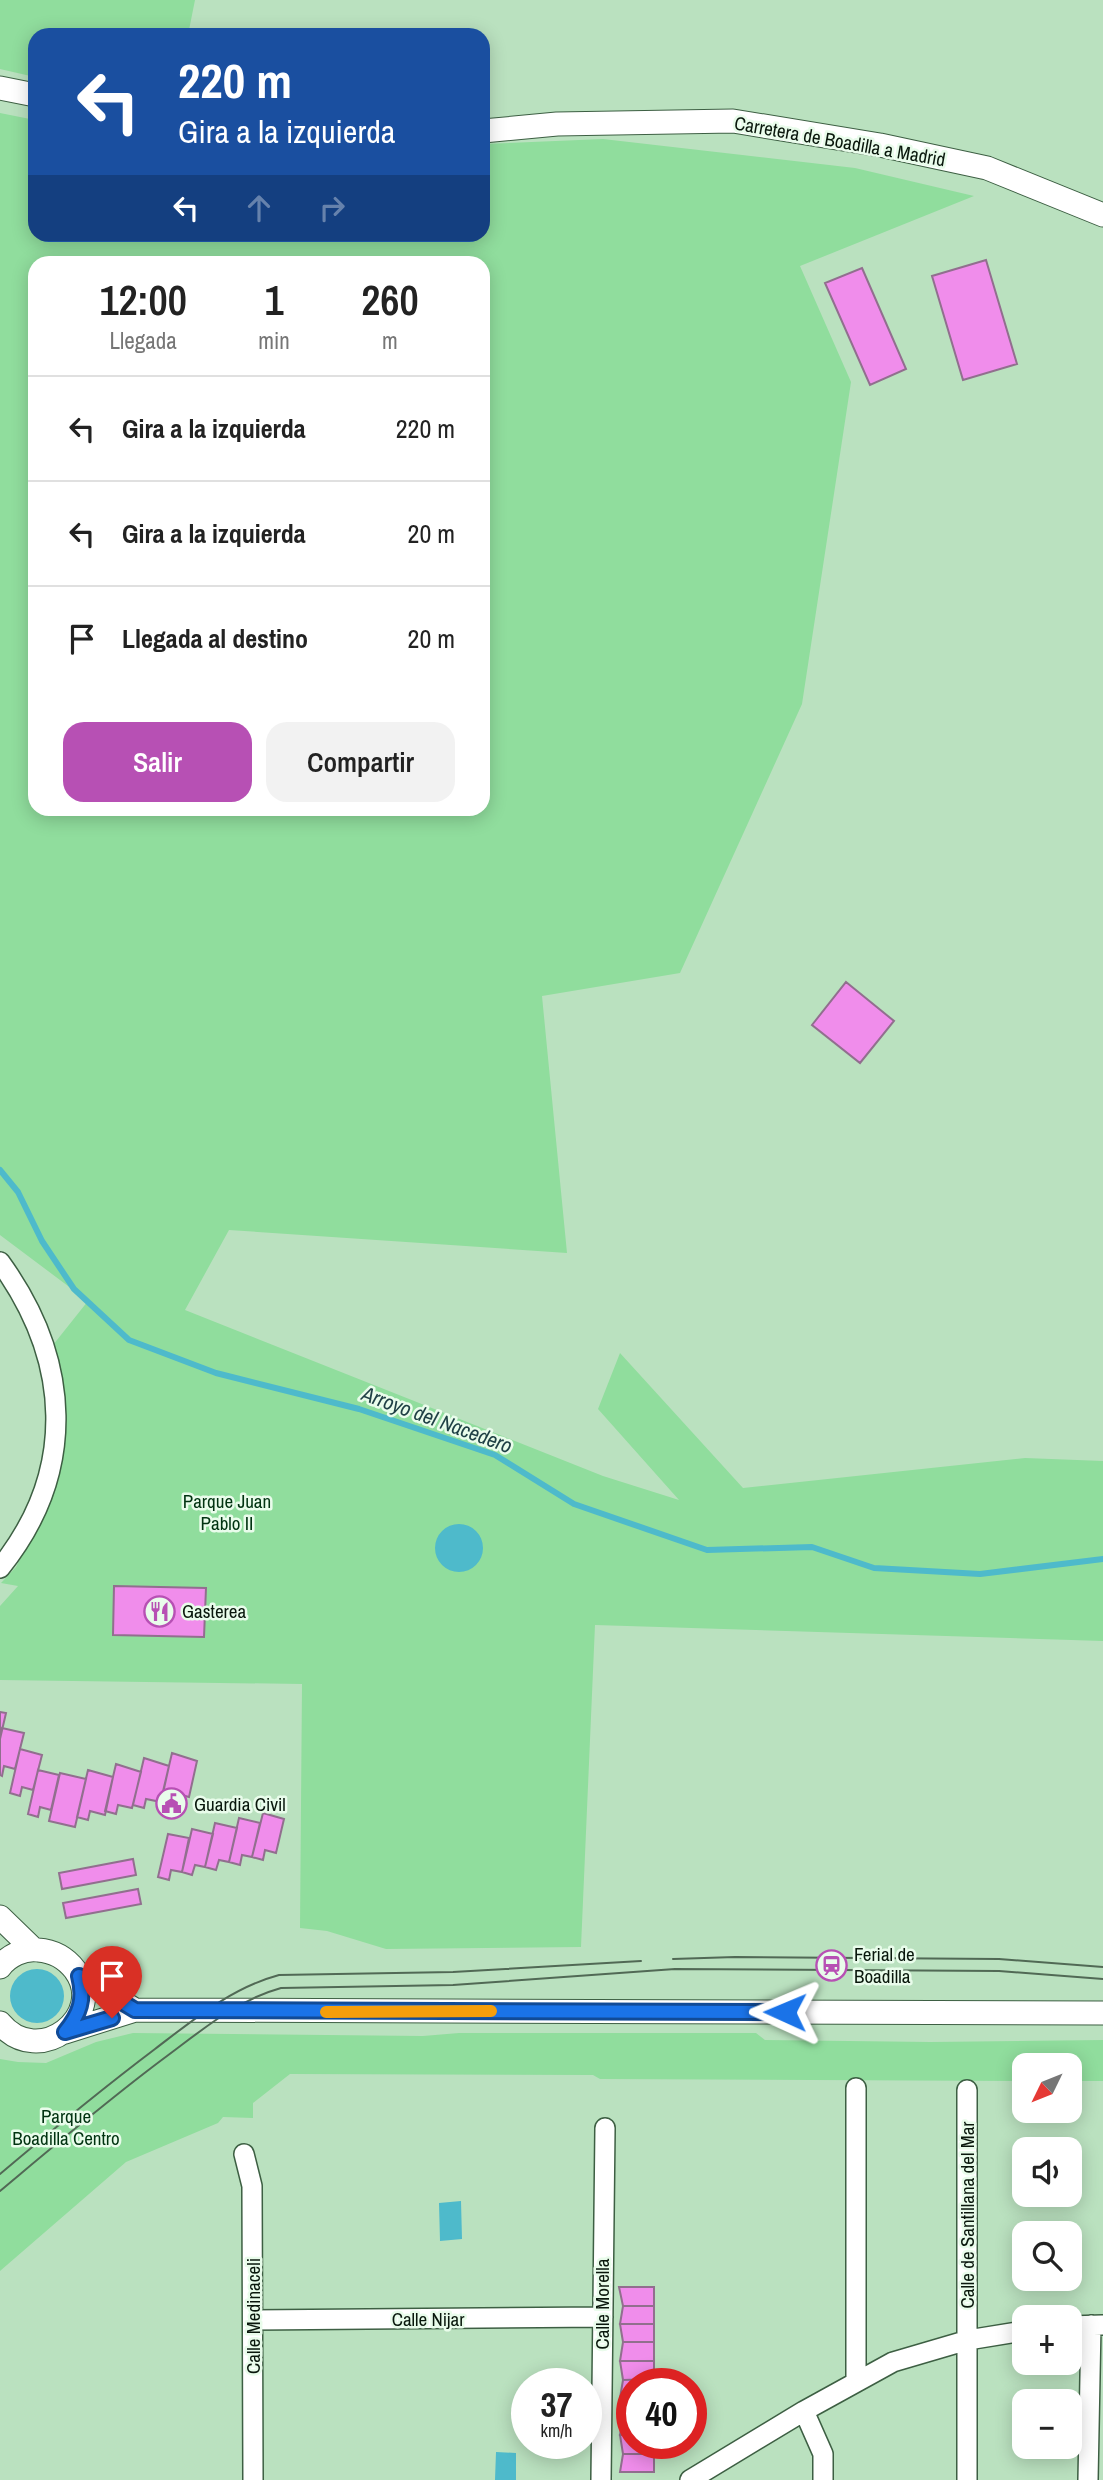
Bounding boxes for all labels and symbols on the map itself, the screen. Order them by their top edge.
street label: Carretera de Boadilla a Madrid [732,110,948,172]
water label: Arroyo del Nacedero [357,1379,516,1460]
park label: Parque Juan Pablo II [183,1488,271,1536]
restaurant icon: Gasterea [142,1594,176,1628]
place label: Gasterea [182,1598,246,1624]
public building icon: Guardia Civil [154,1787,188,1821]
place label: Guardia Civil [194,1791,286,1817]
place label: Ferial de Boadilla [854,1941,915,1989]
pin [82,1946,142,2018]
station icon: Ferial de Boadilla [814,1948,848,1982]
position arrow [748,1975,822,2049]
north arrow [1012,2053,1082,2123]
park label: Parque Boadilla Centro [12,2103,120,2151]
street label: Calle de Santillana del Mar [954,2121,980,2309]
street label: Calle Medinaceli [240,2258,266,2374]
street label: Calle Morella [589,2258,615,2349]
street label: Calle Nijar [392,2306,465,2332]
speed limit sign: 40 [616,2368,707,2459]

